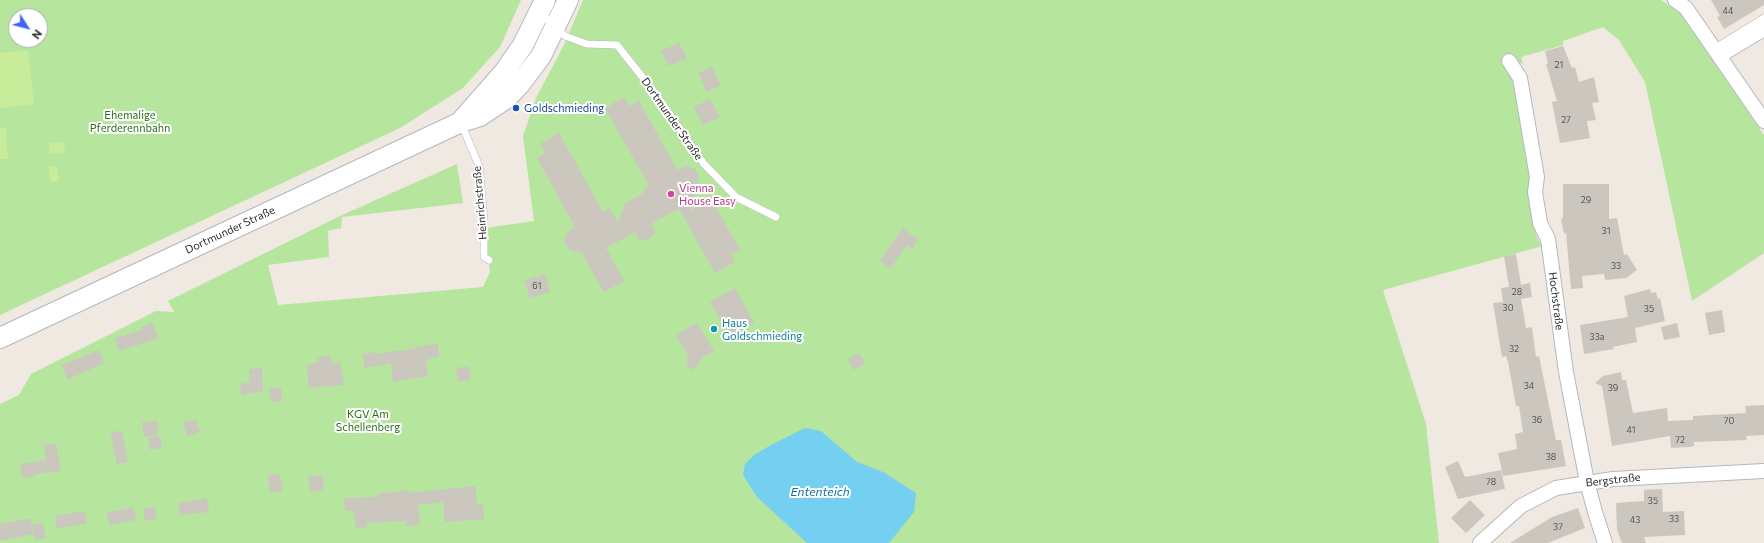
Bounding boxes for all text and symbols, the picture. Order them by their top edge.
house number: 44 [1723,6,1733,16]
north arrow [8,8,48,48]
text: N [30,28,45,42]
house number: 21 [1555,60,1563,70]
street label: Dortmunder Straße [639,75,705,163]
place label: Goldschmieding [524,101,604,115]
marker: Goldschmieding [511,103,521,113]
park label: Ehemalige Pferderennbahn [90,108,170,134]
house number: 27 [1561,115,1571,125]
street label: Heinrichstraße [470,165,490,241]
place label: Vienna House Easy [679,181,736,207]
marker: Vienna House Easy [666,189,676,199]
house number: 29 [1581,195,1591,205]
street label: Dortmunder Straße [183,203,277,257]
house number: 31 [1602,226,1610,236]
house number: 33 [1611,261,1621,271]
street label: Hochstraße [1546,271,1566,331]
house number: 61 [532,281,542,291]
house number: 28 [1512,287,1522,297]
house number: 30 [1502,303,1514,313]
house number: 35 [1644,304,1654,314]
place label: Haus Goldschmieding [722,316,802,342]
marker: Haus Goldschmieding [709,324,719,334]
house number: 33a [1590,332,1604,342]
house number: 32 [1509,344,1519,354]
house number: 34 [1524,381,1534,391]
house number: 39 [1608,383,1618,393]
park label: KGV Am Schellenberg [336,407,400,433]
house number: 36 [1532,415,1542,425]
house number: 70 [1724,416,1734,426]
house number: 41 [1627,425,1635,435]
house number: 72 [1675,435,1685,445]
house number: 38 [1546,452,1556,462]
street label: Bergstraße [1585,471,1641,489]
house number: 78 [1486,477,1496,487]
water label: Ententeich [790,485,850,499]
house number: 35 [1648,496,1658,506]
house number: 33 [1669,514,1679,524]
house number: 43 [1630,515,1640,525]
house number: 37 [1553,522,1563,532]

